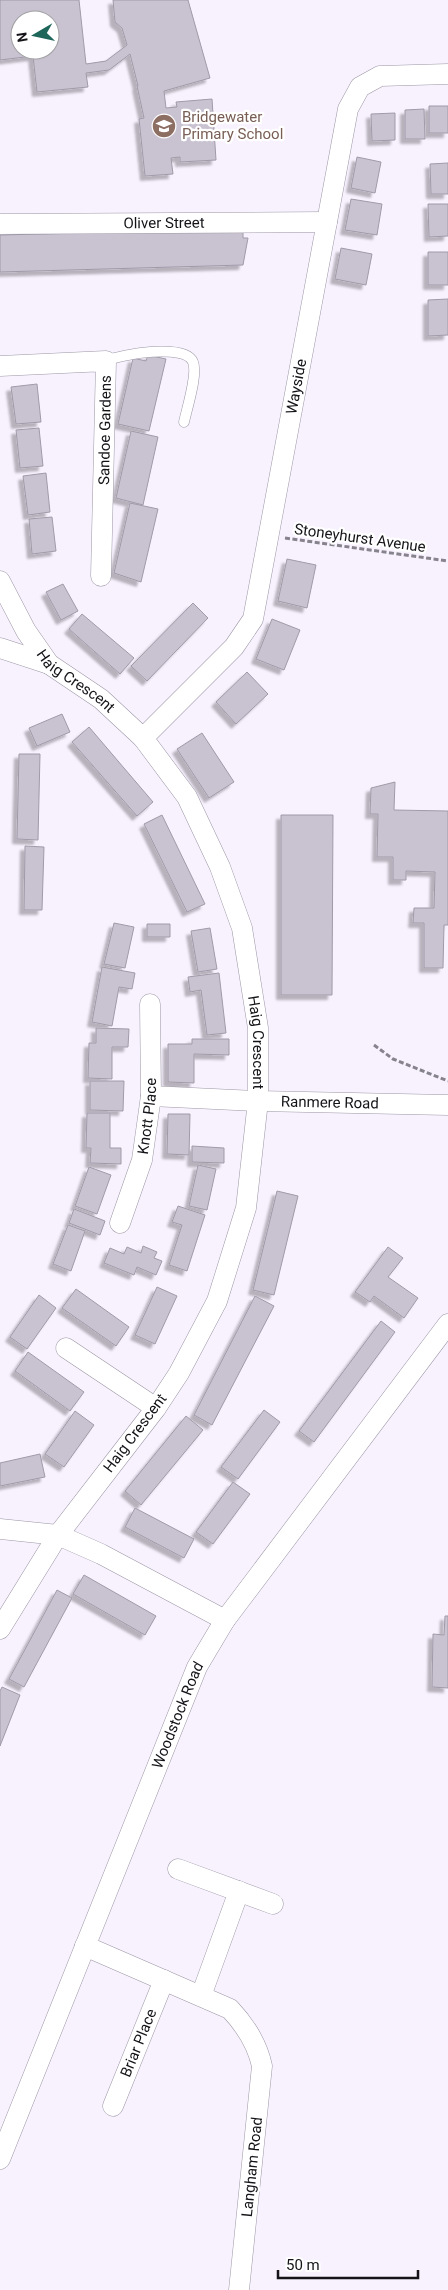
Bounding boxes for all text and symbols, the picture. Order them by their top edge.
north arrow [10,10,60,60]
text: N [13,31,31,43]
place label: Bridgewater Primary School [182,108,283,143]
school or university icon: Bridgewater Primary School [151,113,177,139]
street label: Oliver Street [123,214,205,232]
street label: Wayside [282,357,310,416]
street label: Sandoe Gardens [95,375,115,485]
street label: Stoneyhurst Avenue [293,520,427,556]
street label: Haig Crescent [33,646,119,716]
street label: Haig Crescent [244,994,267,1089]
street label: Knott Place [134,1078,160,1155]
street label: Ranmere Road [281,1092,379,1113]
street label: Haig Crescent [100,1390,171,1476]
street label: Woodstock Road [148,1658,207,1771]
street label: Briar Place [117,2006,160,2080]
street label: Langham Road [238,2116,266,2218]
scale bar [278,2248,418,2280]
text: 50 m [286,2256,320,2274]

